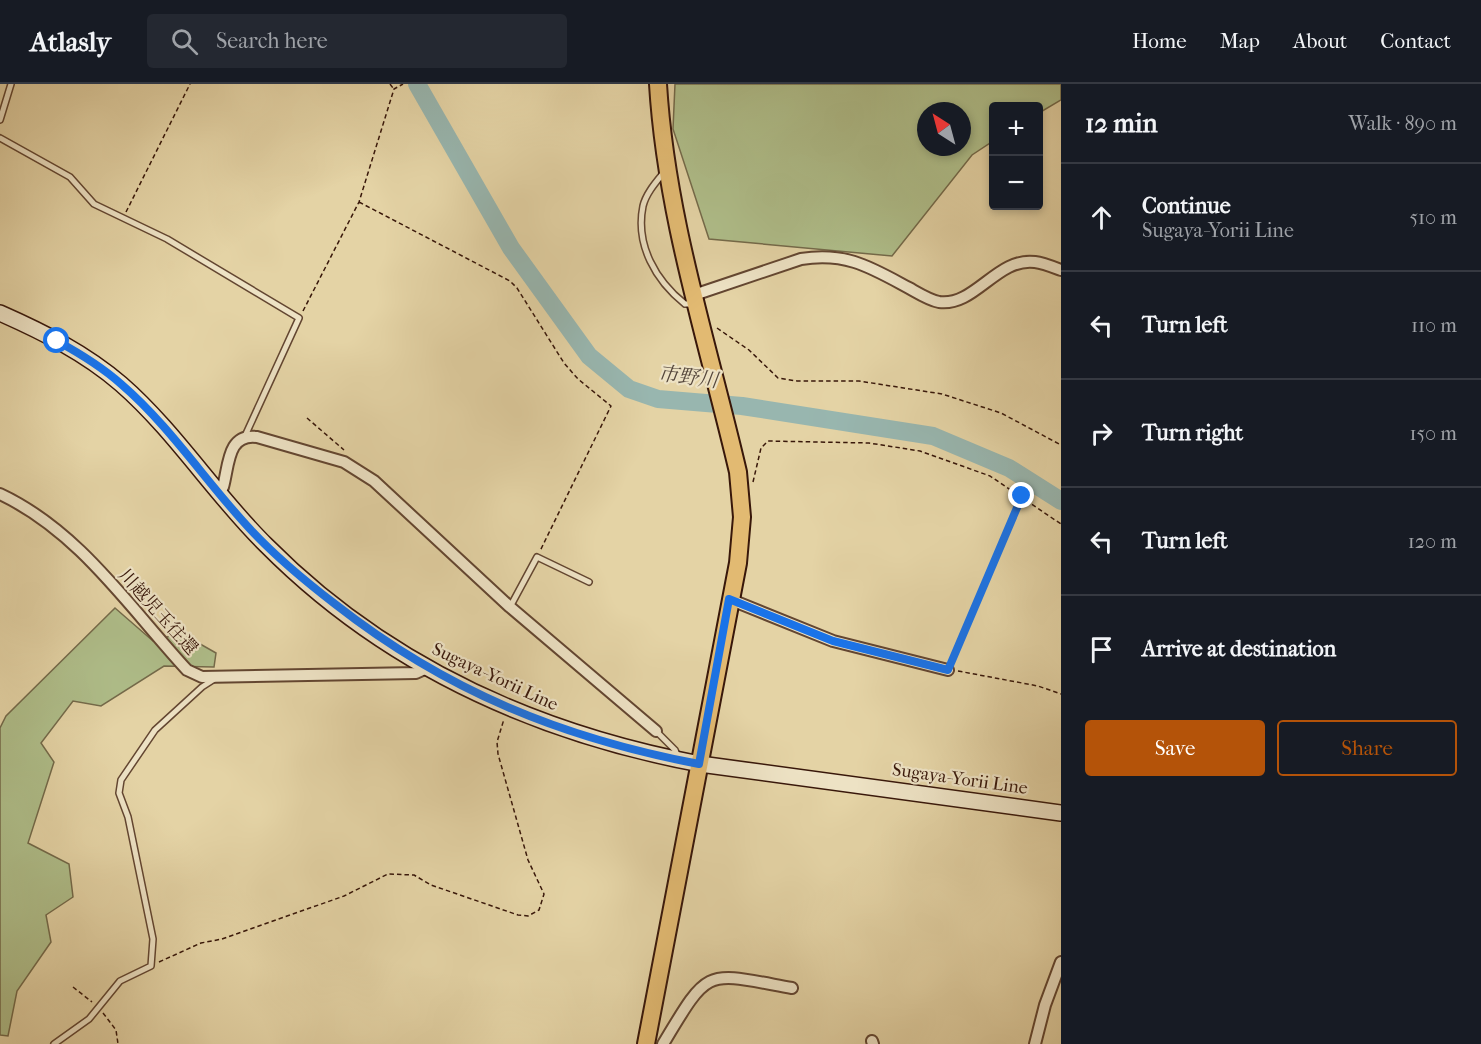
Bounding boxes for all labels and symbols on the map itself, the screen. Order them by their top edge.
north arrow [917,102,971,156]
route start [43,327,69,353]
water label: 市野川 [657,362,721,392]
route end [1008,482,1034,508]
street label: 川越児玉往還 [114,565,202,659]
street label: Sugaya-Yorii Line [429,639,561,715]
street label: Sugaya-Yorii Line [891,759,1029,799]

